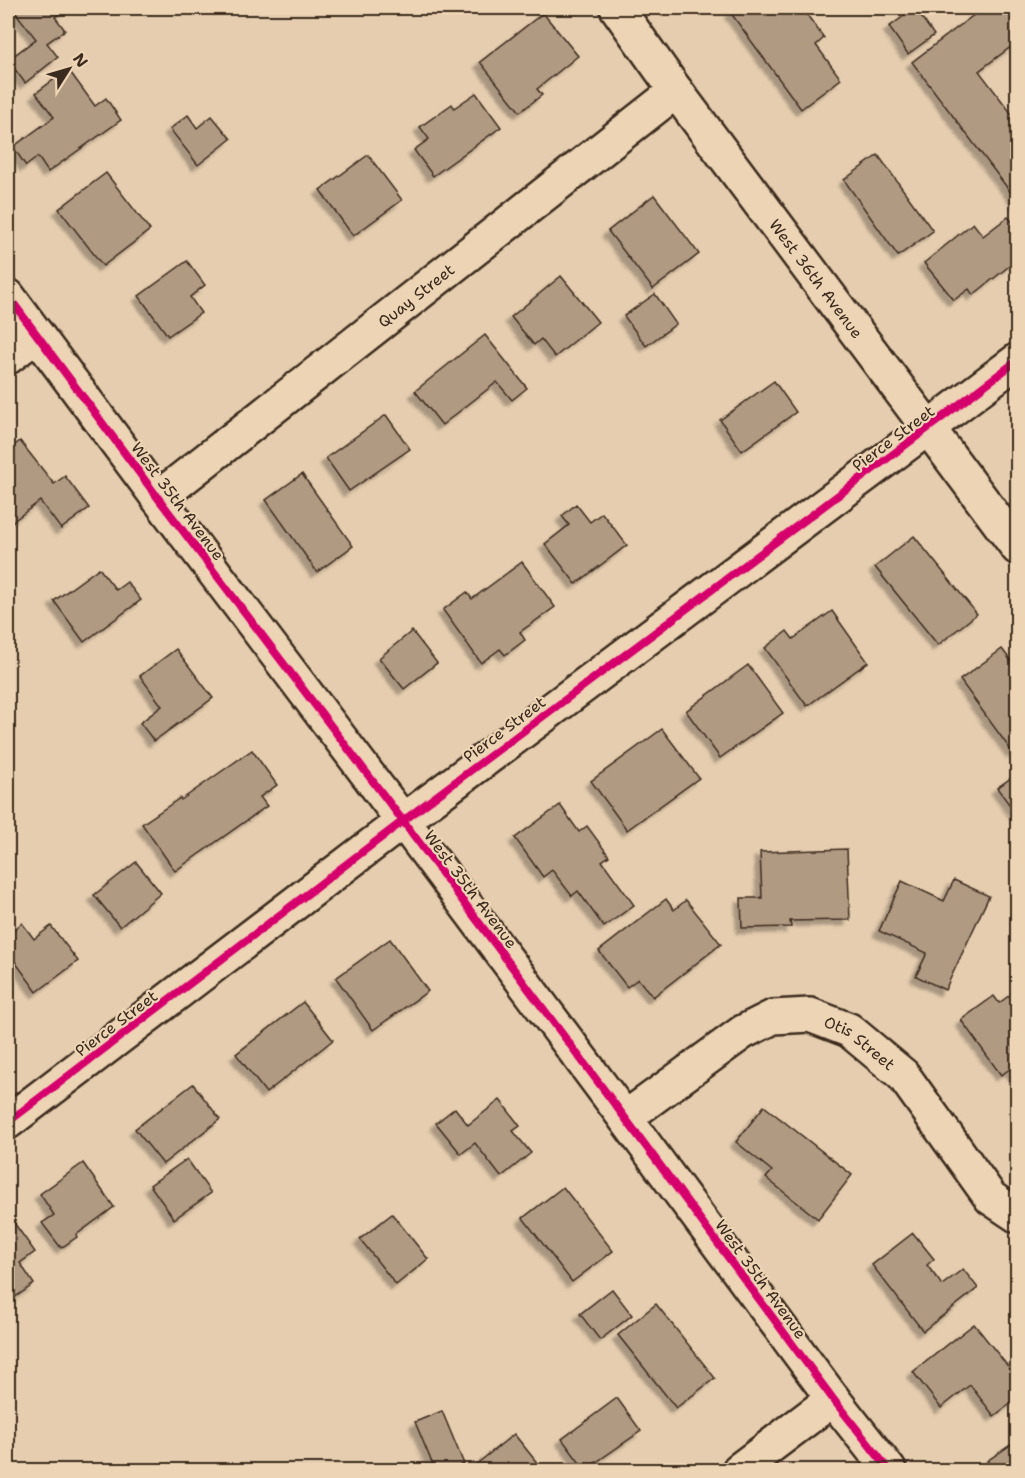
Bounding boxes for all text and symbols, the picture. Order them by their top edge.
north arrow [39,39,99,99]
text: N [68,49,93,72]
street label: West 36th Avenue [764,215,867,343]
street label: Quay Street [374,259,459,332]
street label: Pierce Street [848,400,939,476]
street label: West 35th Avenue [126,438,229,565]
street label: Pierce Street [459,691,550,767]
street label: West 35th Avenue [419,826,522,953]
street label: Pierce Street [71,985,162,1061]
street label: Otis Street [821,1011,899,1075]
street label: West 35th Avenue [710,1215,811,1343]

